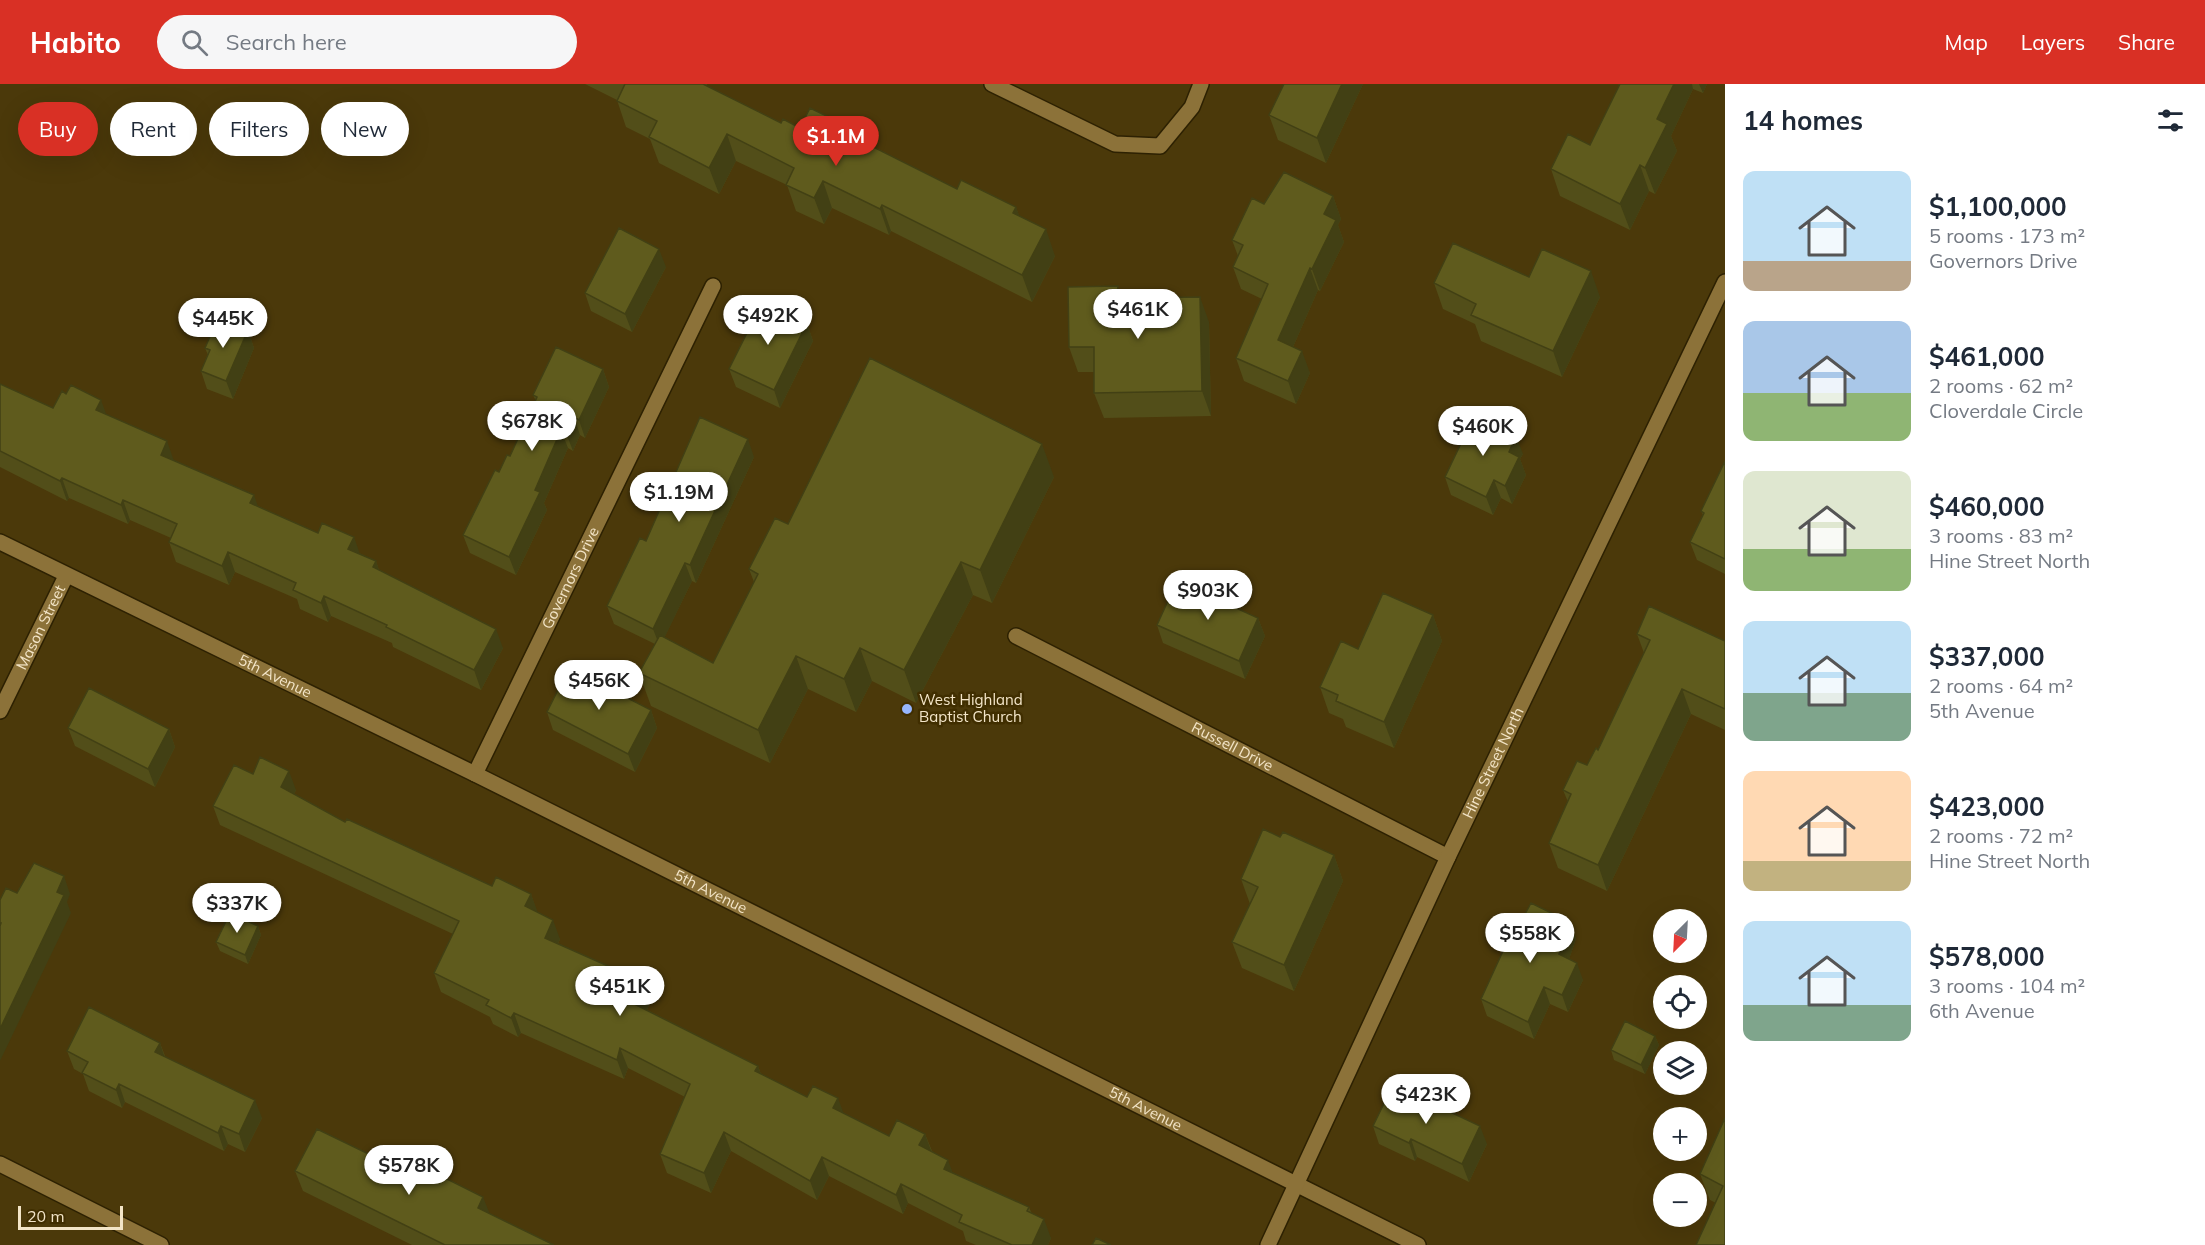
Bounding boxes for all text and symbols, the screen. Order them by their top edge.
search box [157,15,577,69]
text: Habito [30,25,121,60]
icon: search [178,26,211,59]
text: Search here [226,28,347,56]
text: Map [1945,29,1988,55]
text: Layers [2021,29,2085,55]
text: Share [2118,29,2175,55]
chip: Buy [18,102,98,156]
chip: Rent [110,102,197,156]
chip: Filters [209,102,309,156]
chip: New [321,102,409,156]
text: 14 homes [1743,104,1863,137]
icon: filters [2154,104,2187,137]
pin: $1.1M [794,116,878,167]
text: $1.1M [807,123,865,148]
text: $1,100,000 [1929,190,2067,223]
icon: home [1791,195,1863,267]
text: 5 rooms · 173 m² [1929,223,2085,248]
text: Governors Drive [1929,248,2077,273]
pin: $461K [1096,289,1180,340]
pin: $492K [726,295,810,346]
text: $461K [1107,296,1169,321]
pin: $445K [181,298,265,349]
text: $492K [737,302,799,327]
text: $445K [192,305,254,330]
text: $461,000 [1929,340,2045,373]
icon: home [1791,345,1863,417]
text: 2 rooms · 62 m² [1929,373,2073,398]
text: Cloverdale Circle [1929,398,2083,423]
pin: $678K [490,401,574,452]
pin: $460K [1441,406,1525,457]
text: $678K [501,408,563,433]
text: $460K [1452,413,1514,438]
pin: $1.19M [630,472,728,523]
text: $1.19M [644,479,714,504]
text: $460,000 [1929,490,2045,523]
icon: home [1791,495,1863,567]
text: 3 rooms · 83 m² [1929,523,2073,548]
street label: Governors Drive [537,524,603,632]
text: Hine Street North [1929,548,2090,573]
pin: $903K [1166,570,1250,621]
text: $903K [1177,577,1239,602]
street label: Mason Street [12,582,69,673]
text: $337,000 [1929,640,2045,673]
icon: home [1791,645,1863,717]
street label: 5th Avenue [235,650,315,702]
pin: $456K [557,660,641,711]
text: $456K [568,667,630,692]
text: 2 rooms · 64 m² [1929,673,2073,698]
place label: West Highland Baptist Church [919,690,1023,726]
text: 5th Avenue [1929,698,2035,723]
marker: West Highland Baptist Church [900,702,914,716]
street label: Hine Street North [1458,704,1528,822]
street label: Russell Drive [1188,717,1277,775]
text: $423,000 [1929,790,2045,823]
icon: home [1791,795,1863,867]
text: 2 rooms · 72 m² [1929,823,2073,848]
text: Hine Street North [1929,848,2090,873]
street label: 5th Avenue [671,865,751,917]
pin: $337K [195,883,279,934]
text: $337K [206,890,268,915]
north arrow [1653,909,1707,963]
map controls [1653,909,1707,1227]
pin: $558K [1488,913,1572,964]
text: $558K [1499,920,1561,945]
text: $578,000 [1929,940,2045,973]
icon: home [1791,945,1863,1017]
pin: $451K [578,966,662,1017]
text: $451K [589,973,651,998]
text: 3 rooms · 104 m² [1929,973,2085,998]
button: locate [1653,975,1707,1029]
text: 6th Avenue [1929,998,2035,1023]
button: layers [1653,1041,1707,1095]
pin: $423K [1384,1074,1468,1125]
text: $423K [1395,1081,1457,1106]
street label: 5th Avenue [1106,1082,1185,1135]
button: + [1653,1107,1707,1161]
pin: $578K [367,1145,451,1196]
text: $578K [378,1152,440,1177]
button: − [1653,1173,1707,1227]
scale bar [18,1203,123,1230]
text: 20 m [27,1206,64,1226]

